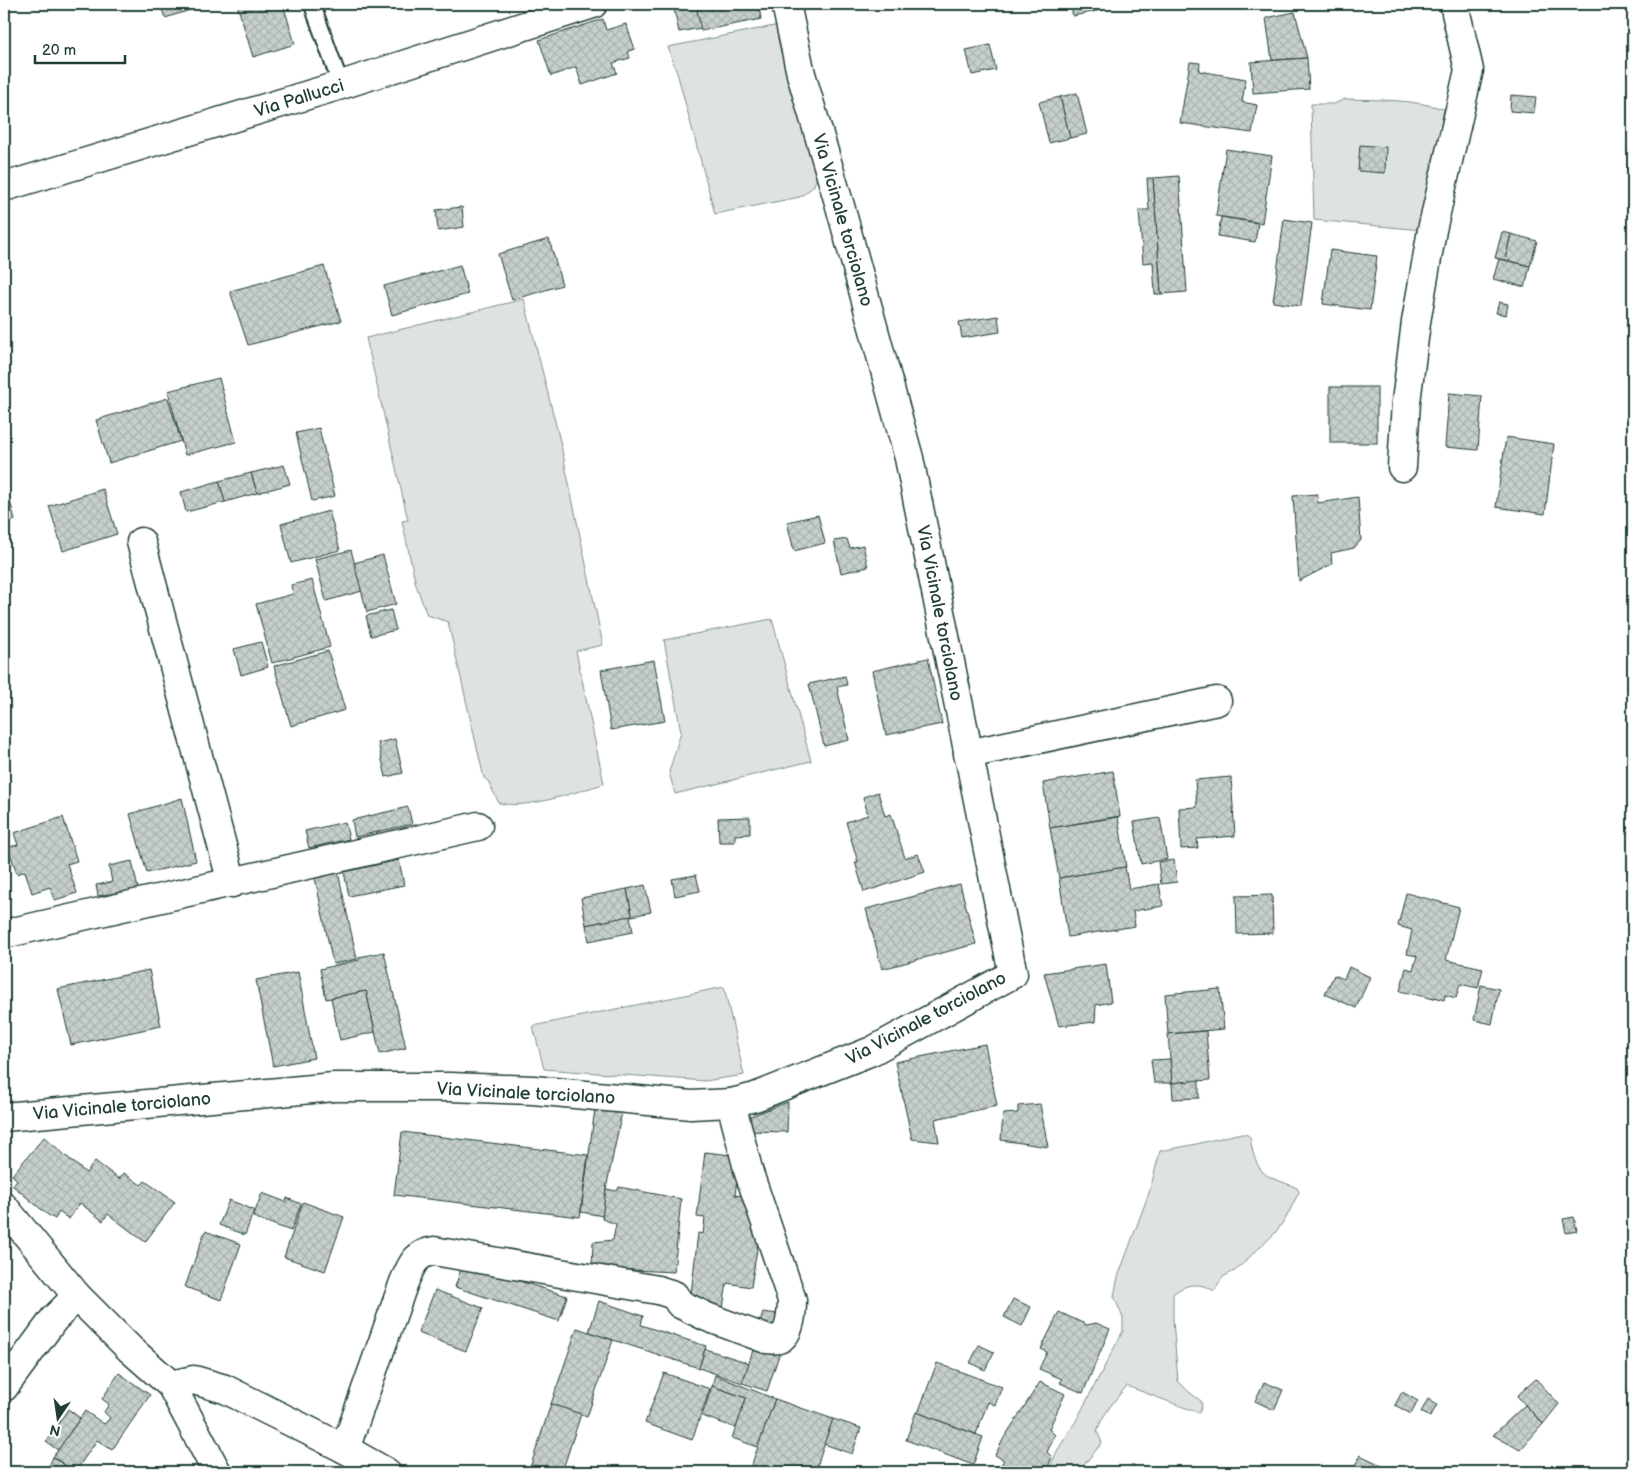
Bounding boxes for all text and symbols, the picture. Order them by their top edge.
scale bar [35,32,125,64]
text: 20 m [42,41,76,60]
street label: Via Pallucci [252,75,346,122]
street label: Via Vicinale torciolano [808,131,877,309]
street label: Via Vicinale torciolano [912,523,967,703]
street label: Via Vicinale torciolano [842,967,1010,1070]
street label: Via Vicinale torciolano [436,1078,616,1109]
street label: Via Vicinale torciolano [32,1088,212,1125]
north arrow [32,1394,82,1444]
text: N [48,1421,62,1440]

